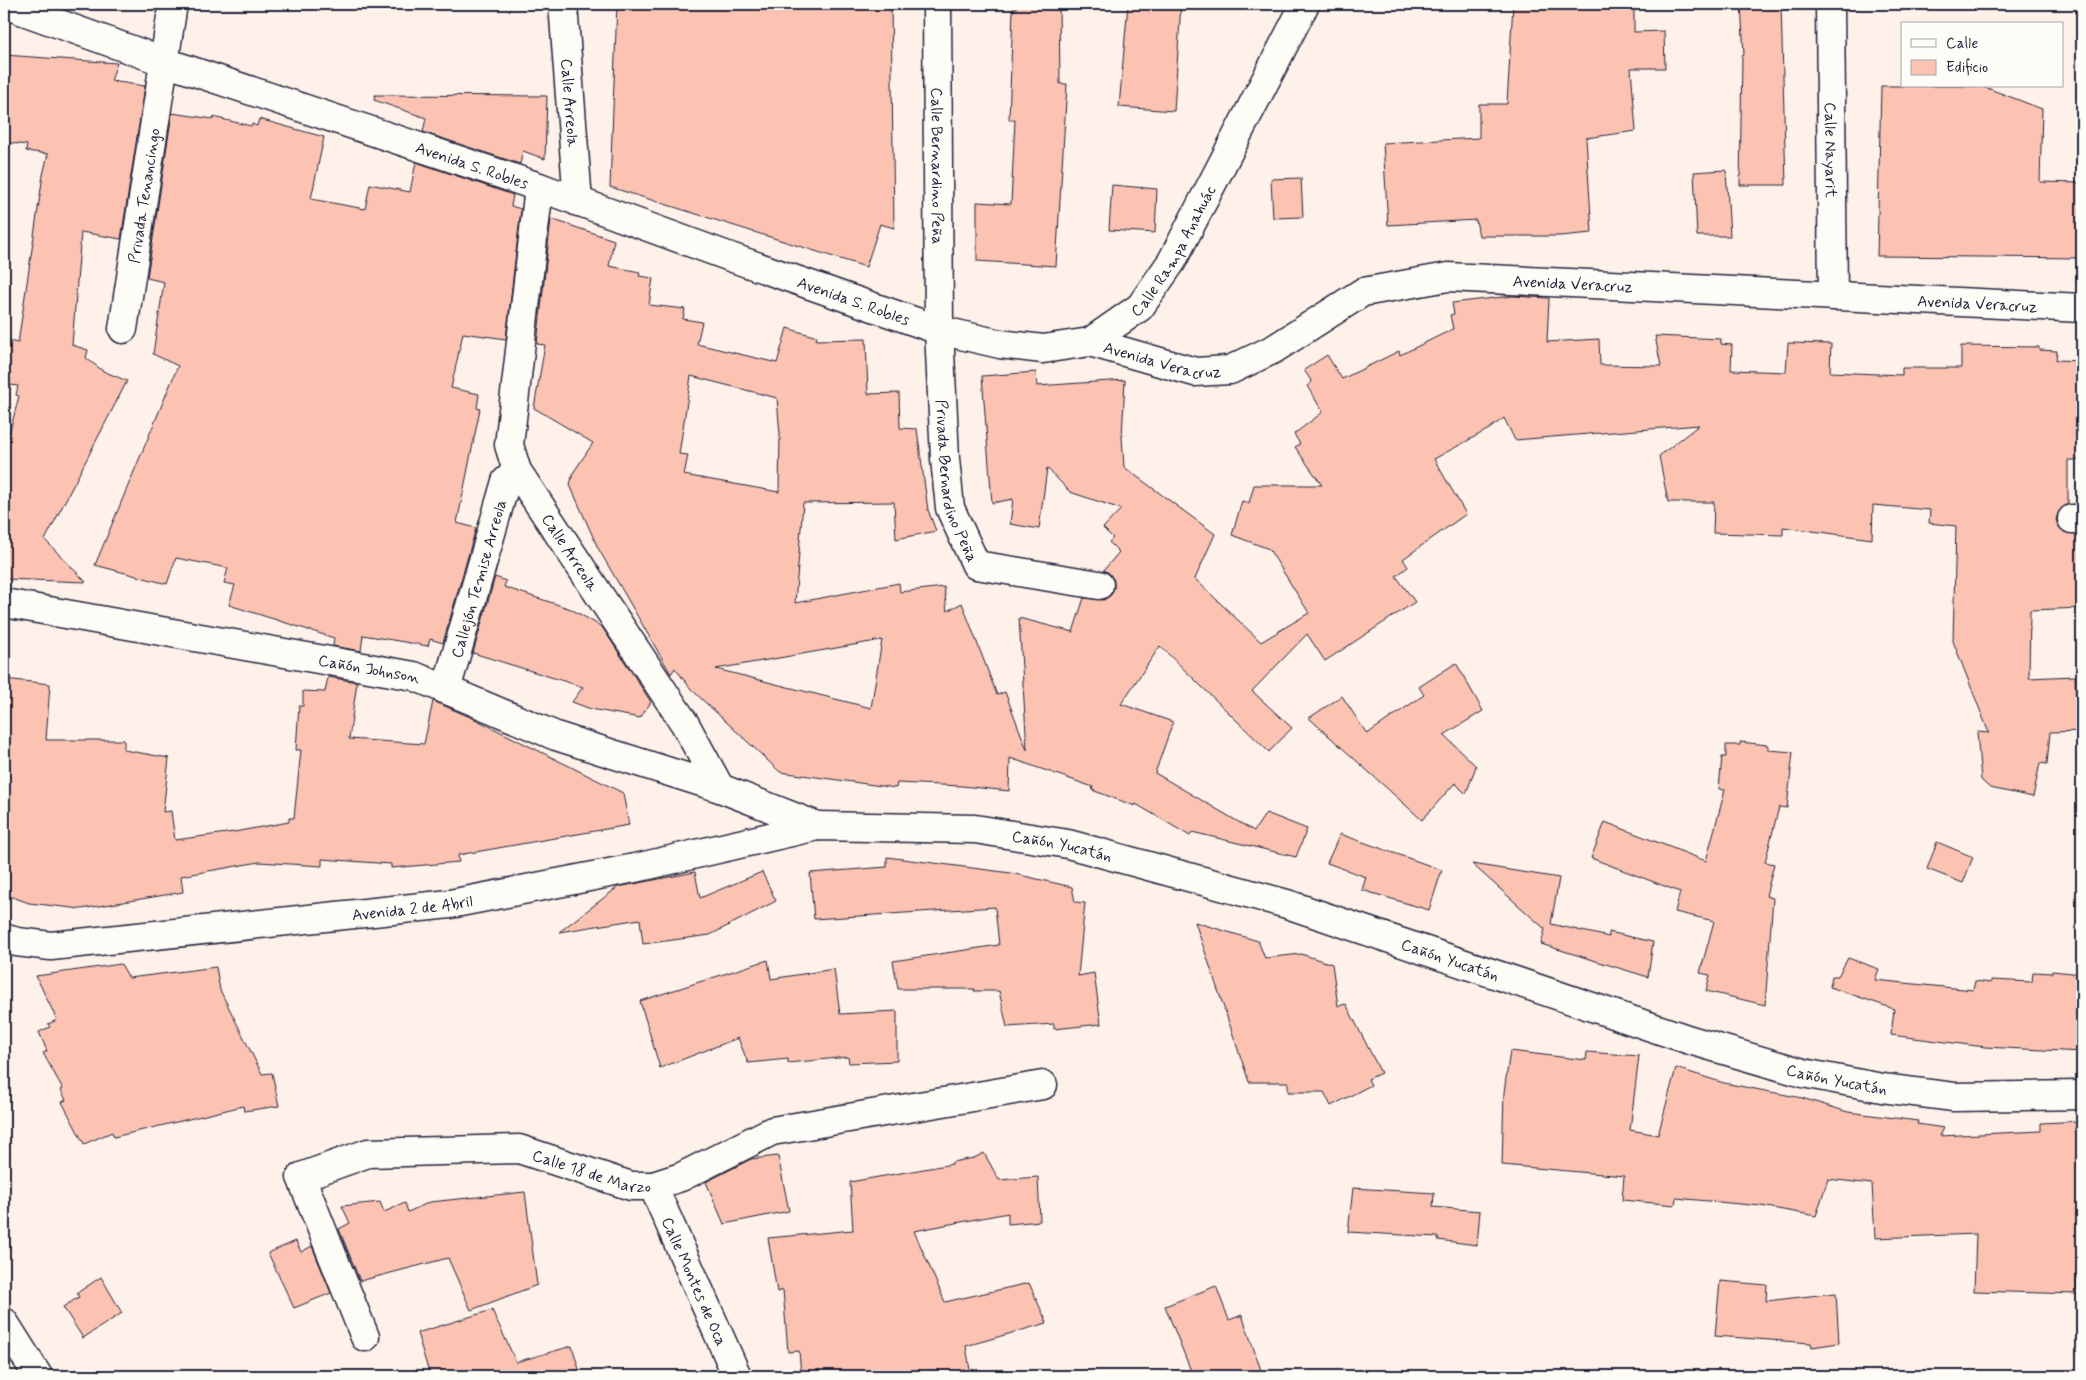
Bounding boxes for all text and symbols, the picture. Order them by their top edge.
legend [1901,22,2064,88]
text: Calle [1946,34,1978,54]
street label: Calle Arreola [555,58,583,148]
text: Edificio [1946,58,1988,78]
street label: Calle Bernardino Peña [926,87,947,245]
street label: Calle Nayarit [1819,102,1841,198]
street label: Privada Tenancingo [124,127,166,265]
street label: Avenida S. Robles [412,137,531,195]
street label: Calle Rampa Anahuác [1127,182,1221,322]
street label: Avenida Veracruz [1512,271,1634,298]
street label: Avenida S. Robles [794,272,912,331]
street label: Avenida Veracruz [1917,291,2038,318]
street label: Avenida Veracruz [1101,337,1222,384]
street label: Privada Bernardino Peña [930,399,982,566]
street label: Callejón Temise Arreola [447,497,512,661]
street label: Calle Arreola [536,510,603,596]
street label: Cañón Johnson [317,650,422,689]
street label: Cañón Yucatán [1010,826,1114,868]
street label: Avenida 2 de Abril [351,891,474,926]
street label: Cañón Yucatán [1398,934,1502,987]
street label: Cañón Yucatán [1784,1060,1888,1101]
street label: Calle 18 de Marzo [529,1145,651,1198]
street label: Calle Montes de Oca [656,1214,731,1349]

